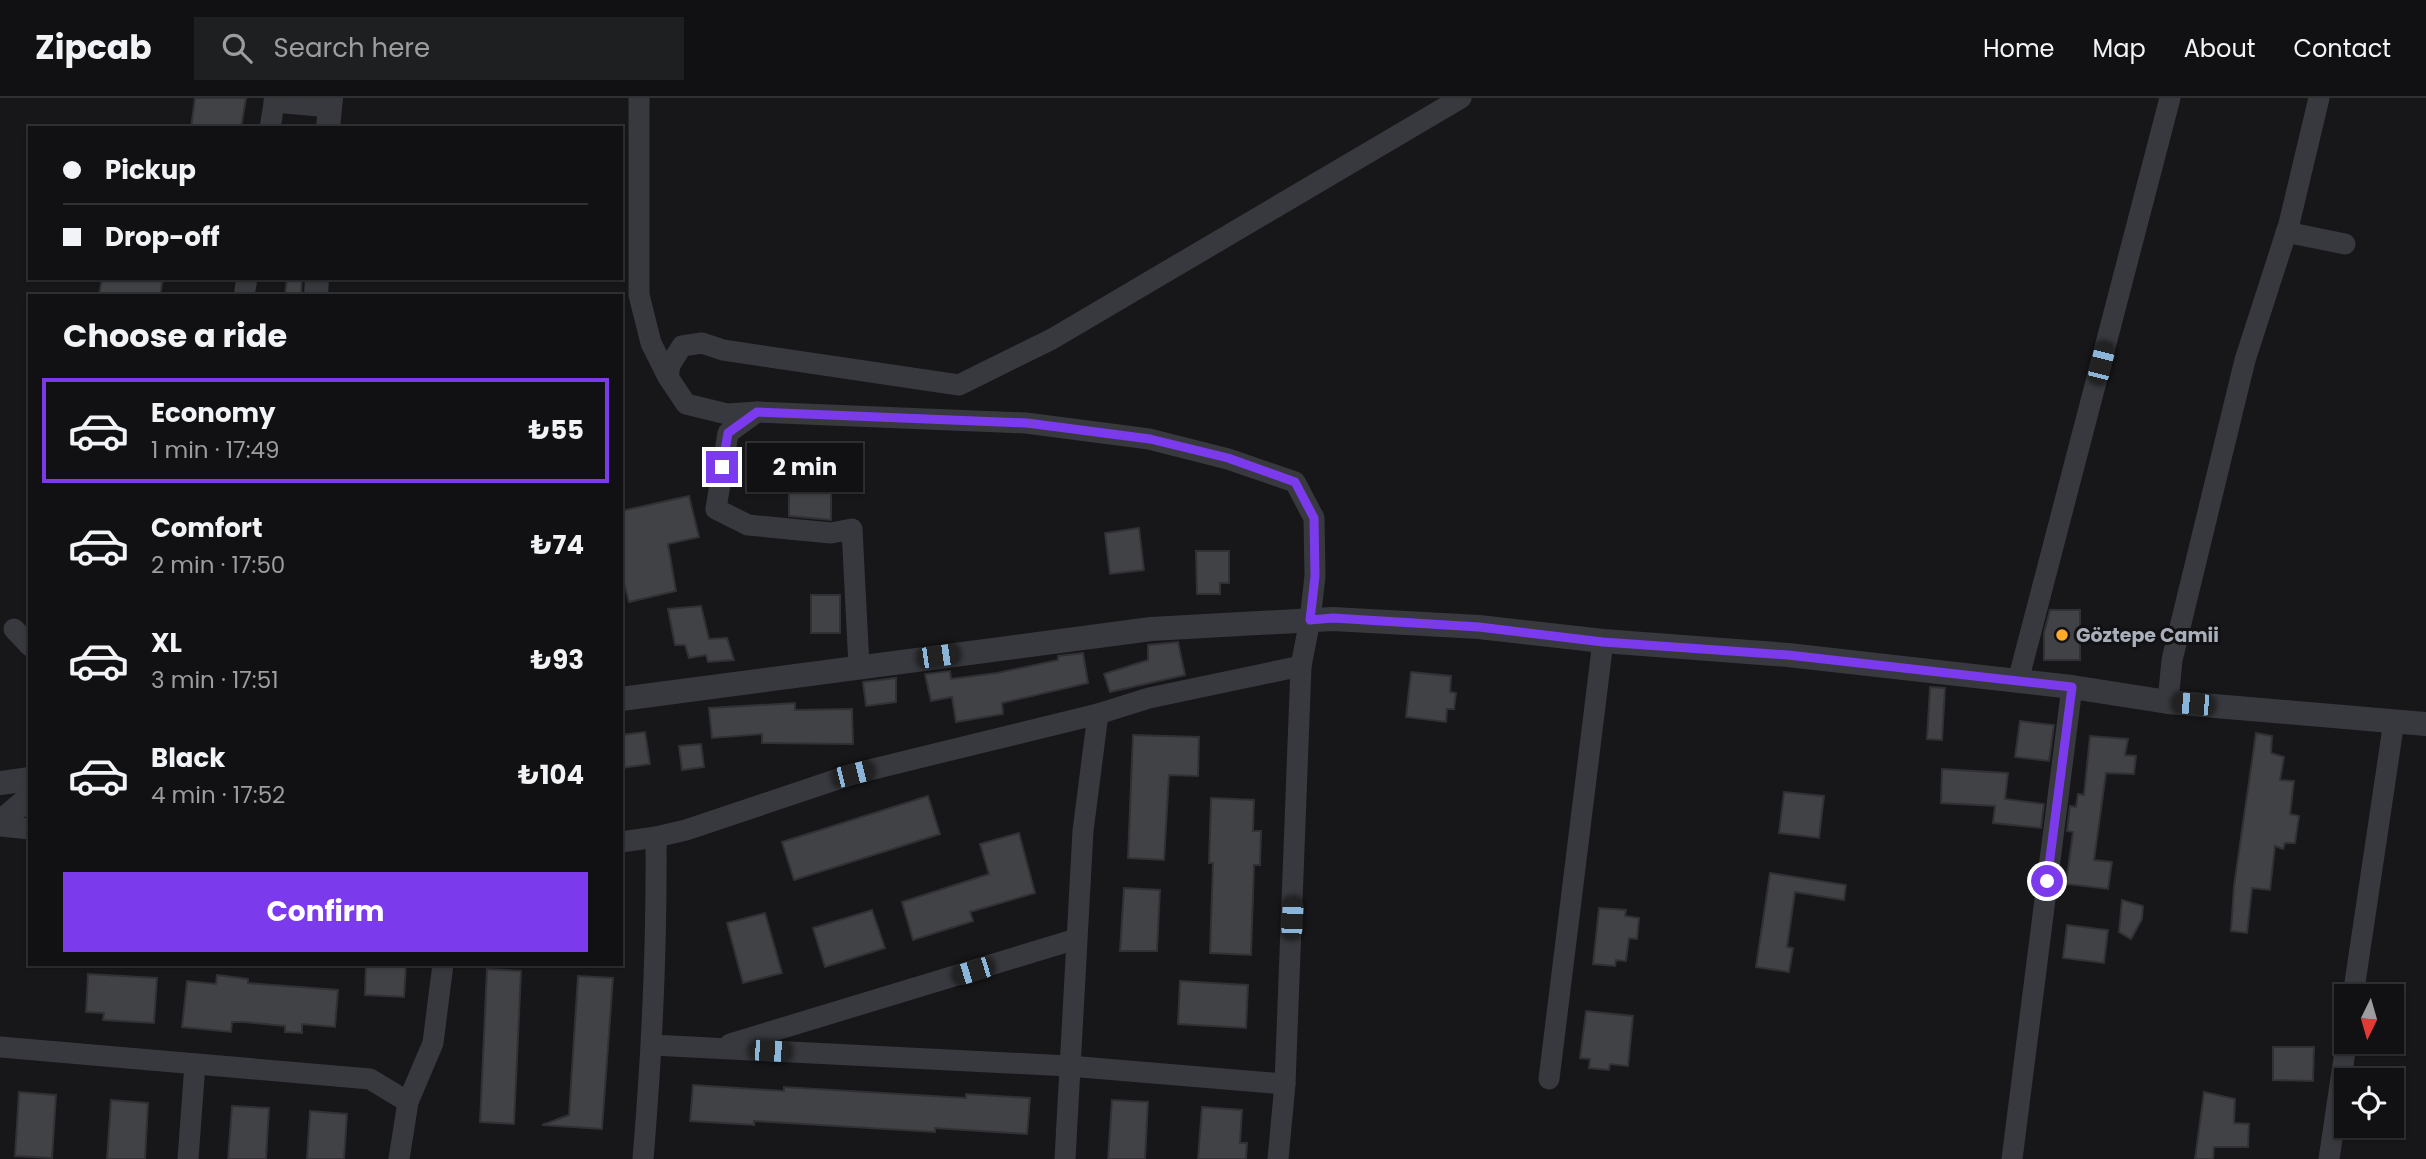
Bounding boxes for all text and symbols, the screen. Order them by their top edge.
search box [194,17,684,80]
text: Zipcab [35,24,152,71]
icon: search [218,29,256,67]
text: Search here [274,30,430,66]
text: Home [1983,32,2055,65]
text: Map [2093,32,2146,65]
text: About [2184,32,2255,65]
text: Contact [2293,32,2391,65]
text: Pickup [105,152,196,188]
text: Drop-off [105,219,220,255]
text: Choose a ride [63,313,287,358]
car [2086,340,2117,386]
text: Economy [151,395,275,431]
icon: car [67,399,130,462]
text: ₺55 [529,412,584,448]
text: 1 min · 17:49 [151,434,280,466]
callout: 2 min [746,442,862,492]
route end [706,451,738,483]
text: 2 min [773,451,837,483]
text: Comfort [151,510,263,546]
icon: car [67,514,130,577]
text: ₺74 [531,527,584,563]
text: 2 min · 17:50 [151,549,285,581]
place label: Göztepe Camii [2076,622,2219,649]
text: XL [151,625,182,661]
marker: Göztepe Camii [2054,627,2070,643]
icon: car [67,629,130,692]
text: ₺93 [531,642,584,678]
car [916,643,961,669]
text: 3 min · 17:51 [151,664,279,696]
car [2172,692,2215,716]
text: Black [151,740,225,776]
icon: car [67,744,130,807]
text: ₺104 [518,757,584,793]
car [831,759,876,789]
text: 4 min · 17:52 [151,779,285,811]
route start [2031,865,2063,897]
button: Confirm [63,872,588,952]
car [1281,896,1304,940]
car [950,955,997,987]
north arrow [2334,984,2404,1054]
map controls [2334,984,2404,1138]
car [749,1039,792,1063]
button: locate [2334,1068,2404,1138]

